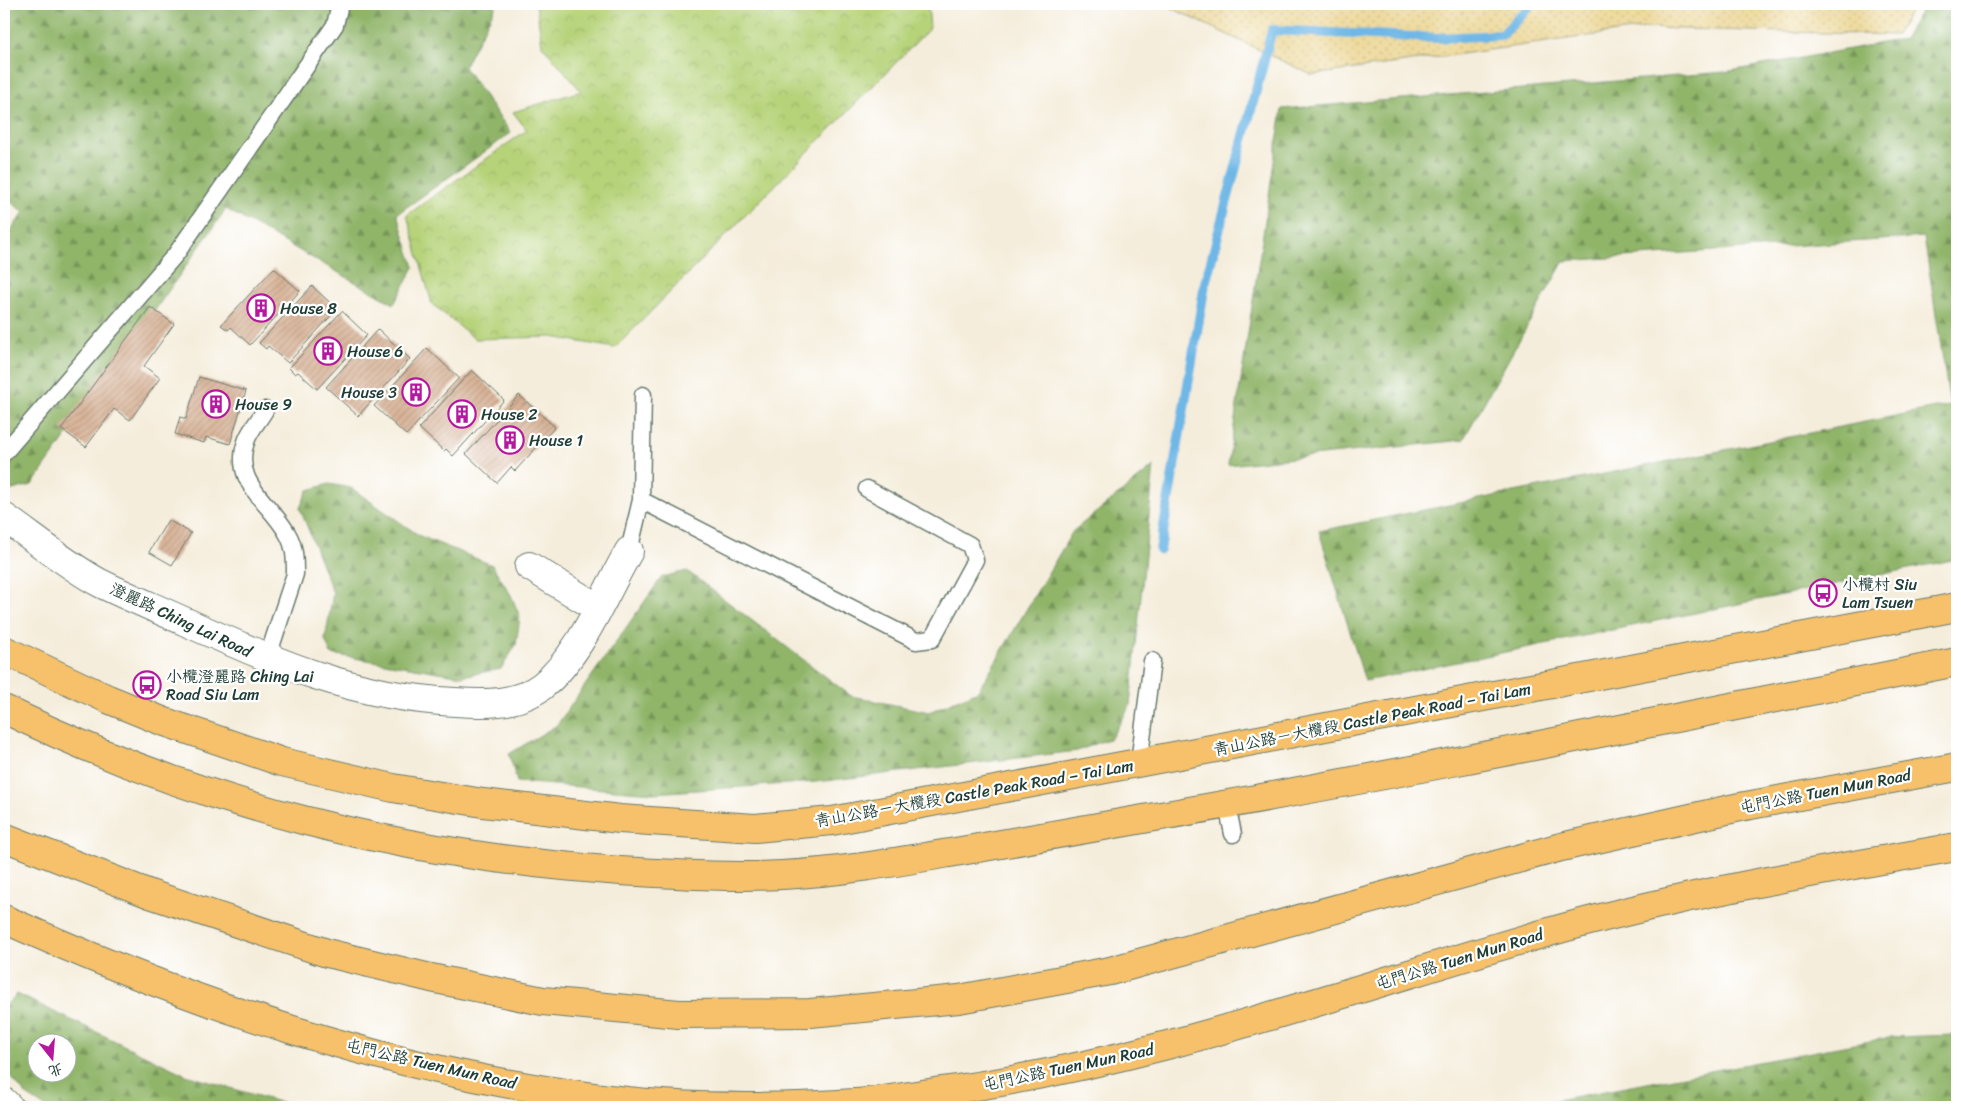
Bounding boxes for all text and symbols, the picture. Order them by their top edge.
building icon: House 8 [246,293,276,323]
place label: House 8 [280,294,337,323]
building icon: House 6 [313,336,343,366]
place label: House 6 [347,337,403,366]
building icon: House 3 [401,377,431,407]
place label: House 3 [341,378,397,407]
building icon: House 9 [201,389,231,419]
place label: House 9 [235,390,292,419]
building icon: House 2 [447,399,477,429]
place label: House 2 [481,400,538,429]
building icon: House 1 [495,425,525,455]
place label: House 1 [529,426,583,455]
place label: 小欖村 Siu Lam Tsuen [1842,570,1918,617]
street label: 澄麗路 Ching Lai Road [105,574,258,666]
bus stop icon: 小欖村 Siu Lam Tsuen [1808,578,1838,608]
place label: 小欖澄麗路 Ching Lai Road Siu Lam [166,662,314,709]
bus stop icon: 小欖澄麗路 Ching Lai Road Siu Lam [132,670,162,700]
street label: 青山公路－大欖段 Castle Peak Road – Tai Lam [1211,674,1533,764]
street label: 青山公路－大欖段 Castle Peak Road – Tai Lam [812,751,1136,835]
street label: 屯門公路 Tuen Mun Road [1737,760,1915,822]
street label: 屯門公路 Tuen Mun Road [1371,919,1548,998]
street label: 屯門公路 Tuen Mun Road [343,1030,521,1098]
north arrow [28,1034,78,1084]
street label: 屯門公路 Tuen Mun Road [980,1034,1158,1099]
text: 北 [45,1056,66,1084]

